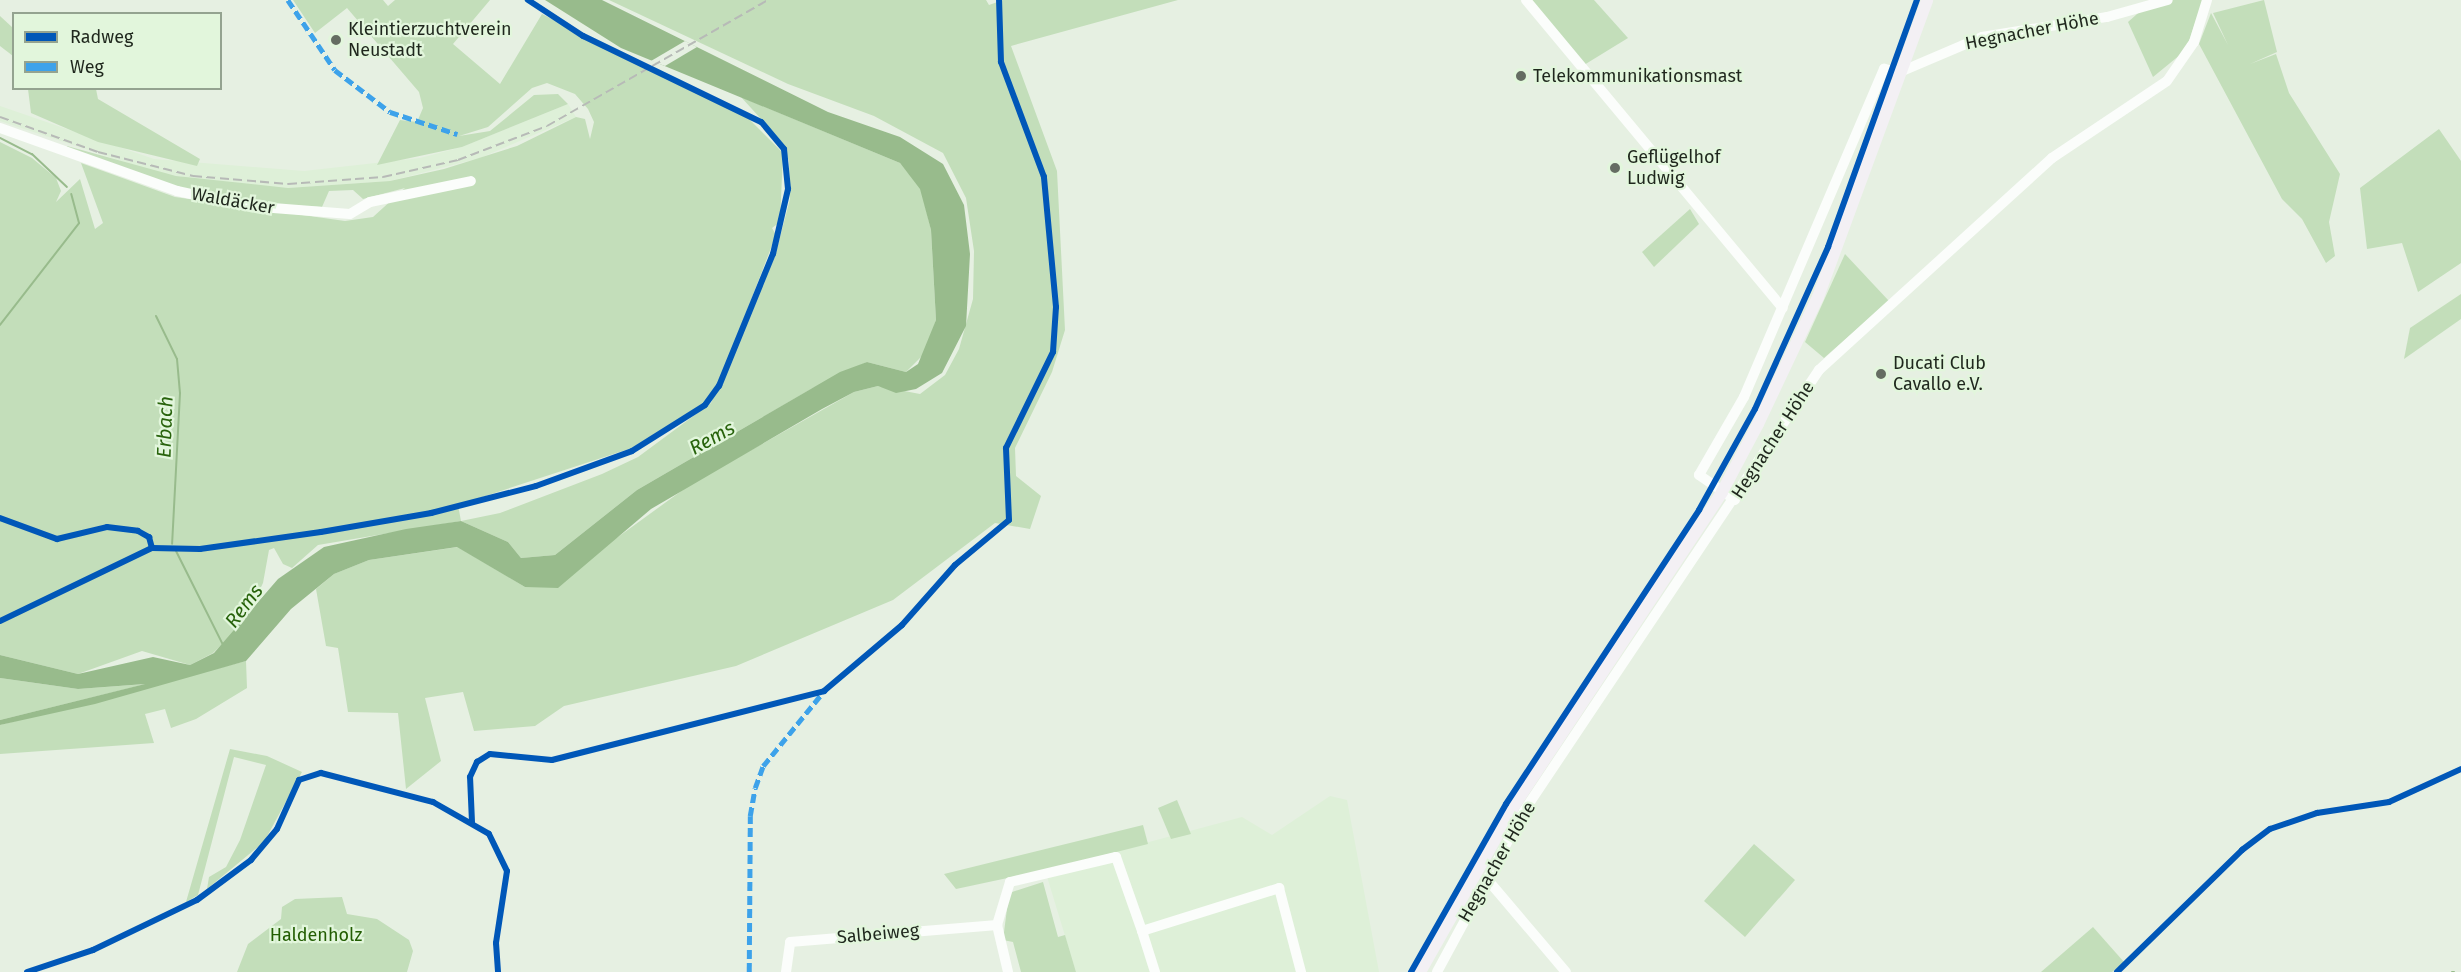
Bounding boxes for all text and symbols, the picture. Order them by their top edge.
street label: Hegnacher Höhe [1963,7,2101,55]
legend [12,12,222,90]
place label: Kleintierzuchtverein Neustadt [348,19,512,62]
text: Radweg [70,26,133,48]
marker: Kleintierzuchtverein Neustadt [329,33,343,47]
text: Weg [70,56,104,78]
place label: Telekommunikationsmast [1533,65,1742,87]
marker: Telekommunikationsmast [1514,69,1528,83]
place label: Geflügelhof Ludwig [1627,147,1721,190]
marker: Geflügelhof Ludwig [1608,161,1622,175]
street label: Waldäcker [190,183,276,219]
place label: Ducati Club Cavallo e.V. [1893,353,1986,395]
marker: Ducati Club Cavallo e.V. [1874,367,1888,381]
street label: Hegnacher Höhe [1727,377,1819,503]
water label: Erbach [152,396,178,458]
water label: Rems [685,416,739,460]
water label: Rems [220,580,268,632]
street label: Hegnacher Höhe [1454,798,1540,926]
street label: Salbeiweg [836,920,920,948]
park label: Haldenholz [270,924,362,946]

